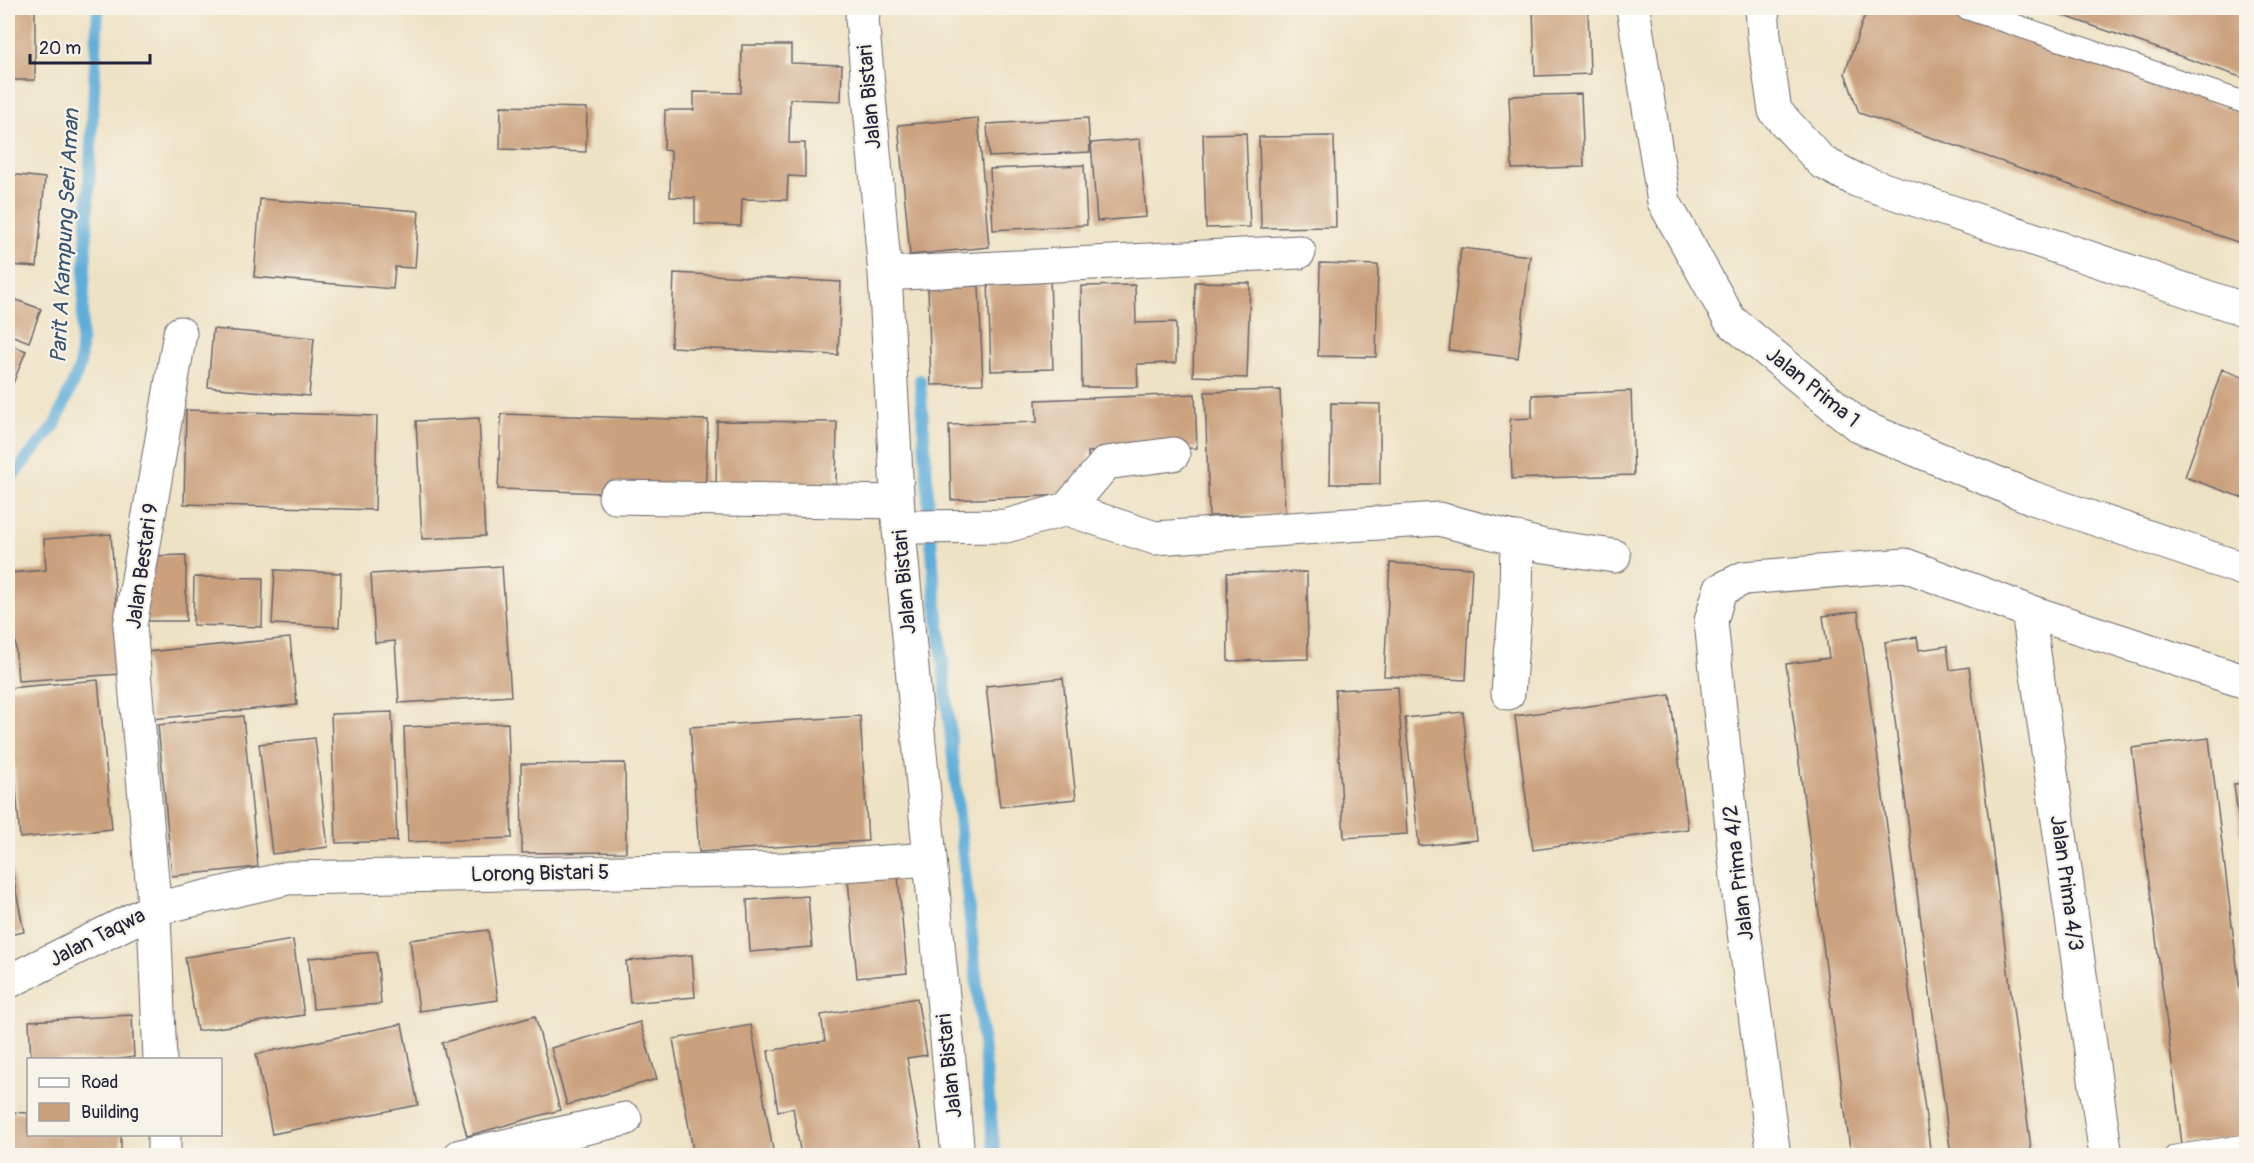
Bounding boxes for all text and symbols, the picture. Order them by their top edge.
scale bar [30,27,150,65]
text: 20 m [39,37,81,60]
street label: Jalan Bistari [851,43,888,150]
water label: Parit A Kampung Seri Aman [44,107,86,364]
street label: Jalan Prima 1 [1760,341,1865,434]
street label: Jalan Bestari 9 [120,501,165,631]
street label: Jalan Bistari [886,528,923,635]
street label: Jalan Prima 4/2 [1717,803,1760,942]
street label: Jalan Prima 4/3 [2044,813,2089,953]
street label: Lorong Bistari 5 [470,859,610,888]
street label: Jalan Taqwa [45,902,150,973]
street label: Jalan Bistari [931,1012,968,1120]
legend [27,1058,222,1136]
text: Road [81,1071,118,1094]
text: Building [81,1101,139,1124]

